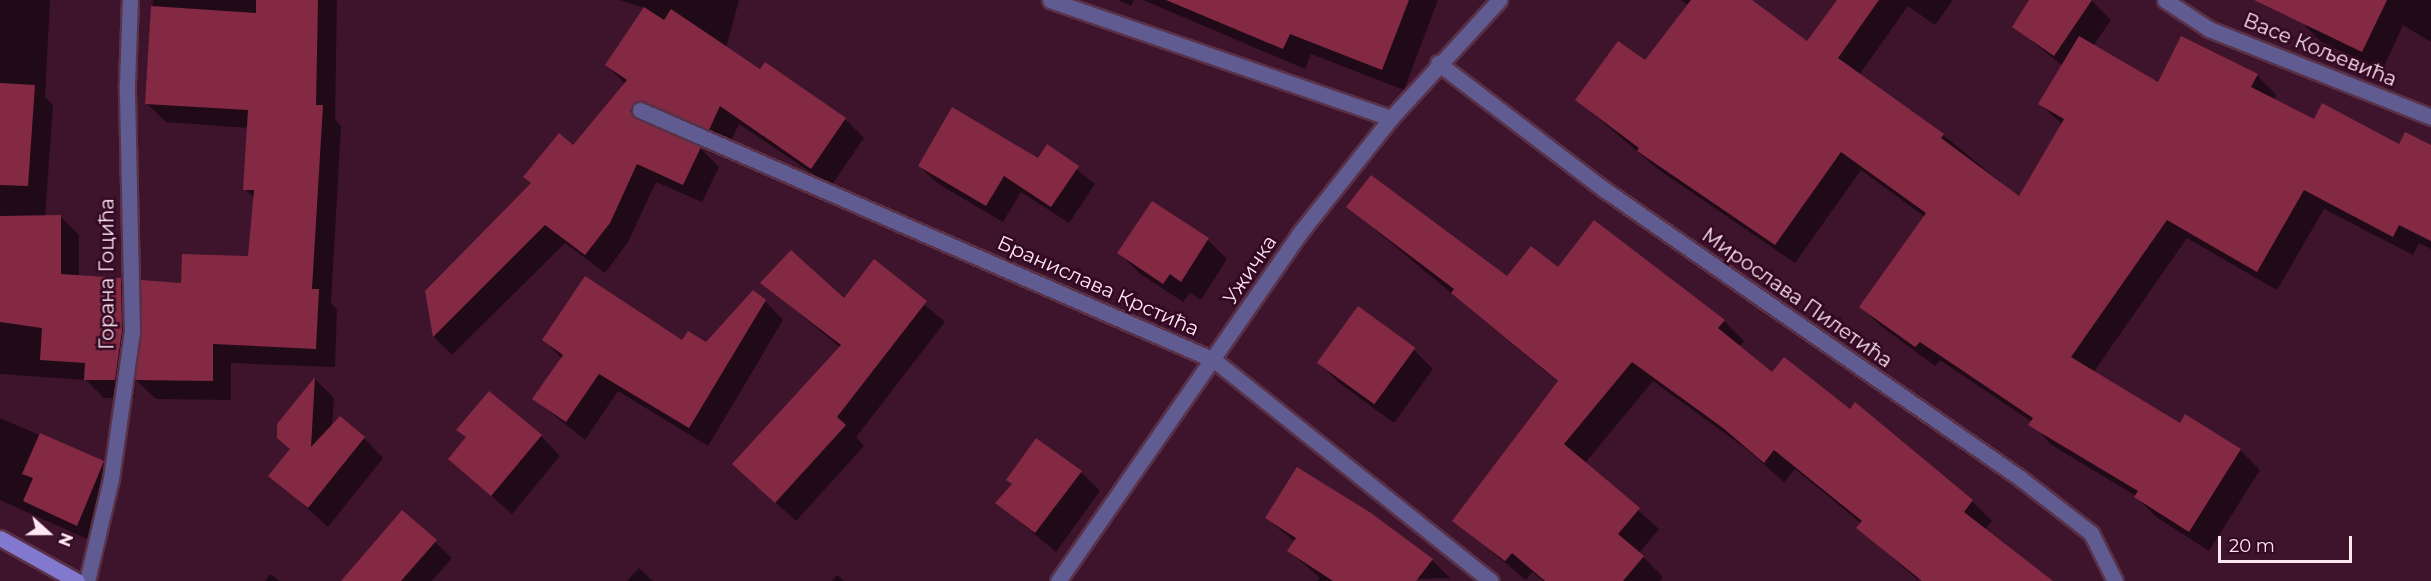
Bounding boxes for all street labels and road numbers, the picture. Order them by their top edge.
street label: Васе Кољевића [2240,8,2400,92]
street label: Горана Гоцића [95,198,119,350]
street label: Мирослава Пилетића [1697,223,1897,373]
street label: Бранислава Крстића [993,231,1203,341]
street label: Ужичка [1218,231,1282,309]

